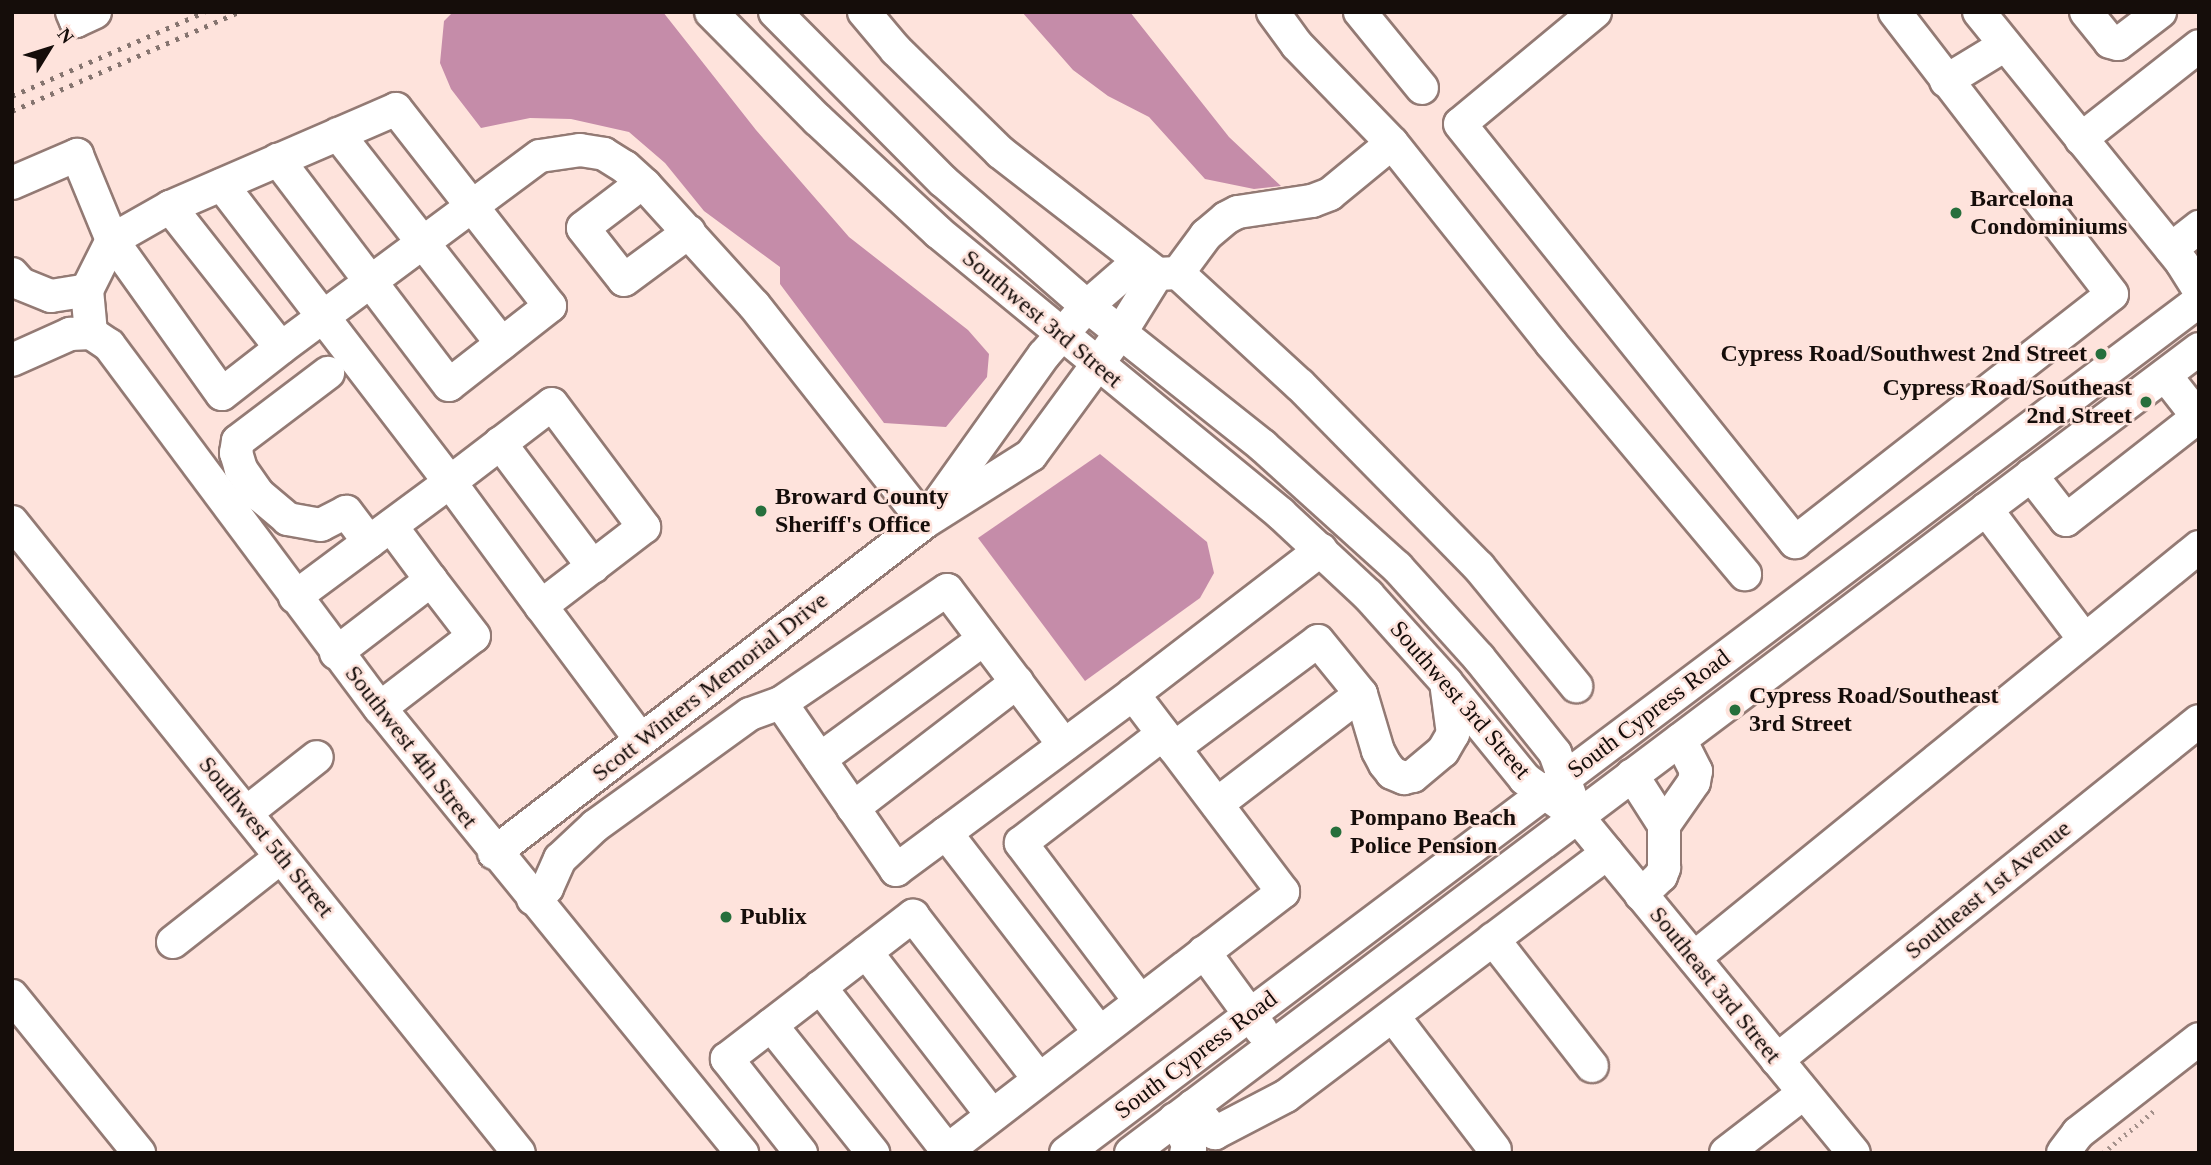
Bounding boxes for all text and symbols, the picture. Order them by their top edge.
north arrow [14,14,84,84]
text: N [53,24,78,48]
place label: Barcelona Condominiums [1970,185,2127,241]
marker: Barcelona Condominiums [1948,205,1964,221]
street label: Southwest 3rd Street [956,244,1128,394]
place label: Cypress Road/Southwest 2nd Street [1721,340,2087,368]
marker: Cypress Road/Southwest 2nd Street [2093,346,2109,362]
place label: Cypress Road/Southeast 2nd Street [1882,374,2132,430]
marker: Cypress Road/Southeast 2nd Street [2138,394,2154,410]
place label: Broward County Sheriff's Office [775,483,949,539]
marker: Broward County Sheriff's Office [753,503,769,519]
street label: Scott Winters Memorial Drive [586,586,834,788]
street label: Southwest 3rd Street [1384,615,1536,785]
street label: South Cypress Road [1562,644,1736,784]
street label: Southwest 4th Street [339,660,483,834]
place label: Cypress Road/Southeast 3rd Street [1749,682,1999,738]
marker: Cypress Road/Southeast 3rd Street [1727,702,1743,718]
street label: Southwest 5th Street [192,751,340,923]
place label: Pompano Beach Police Pension [1350,804,1516,860]
street label: Southeast 1st Avenue [1899,814,2077,966]
marker: Pompano Beach Police Pension [1328,824,1344,840]
street label: Southeast 3rd Street [1643,901,1787,1069]
place label: Publix [740,903,807,931]
marker: Publix [718,909,734,925]
street label: South Cypress Road [1109,985,1283,1125]

